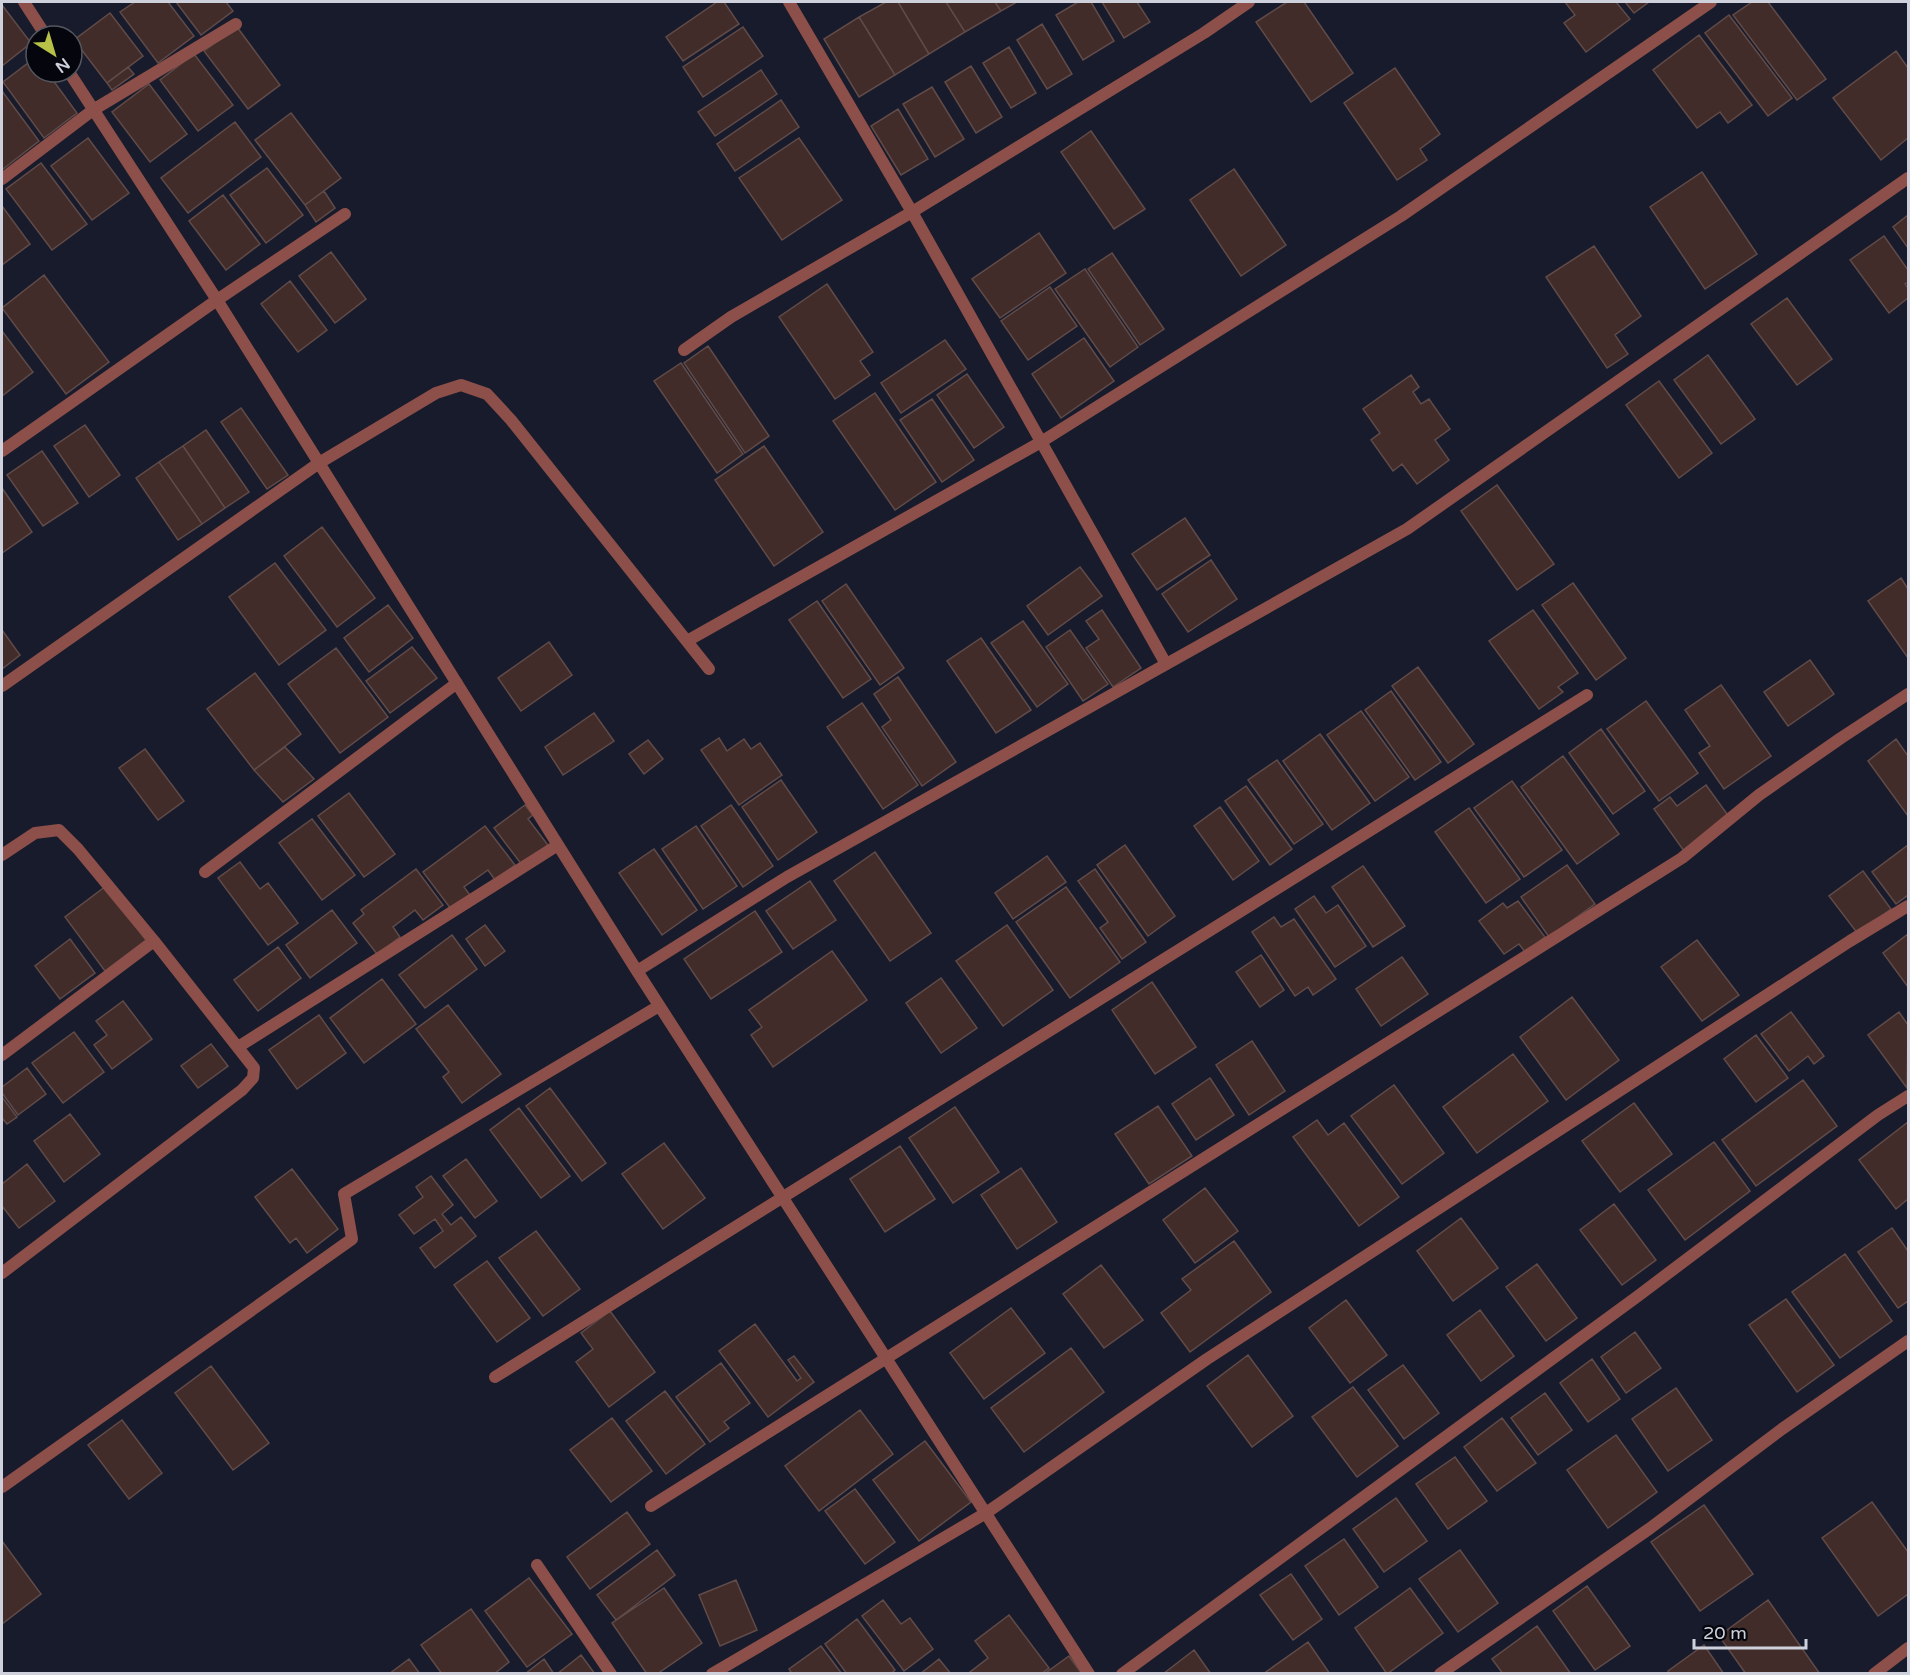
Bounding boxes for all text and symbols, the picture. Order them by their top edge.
north arrow [24,24,84,84]
text: N [51,53,74,77]
scale bar [1694,1612,1806,1650]
text: 20 m [1703,1622,1747,1644]

